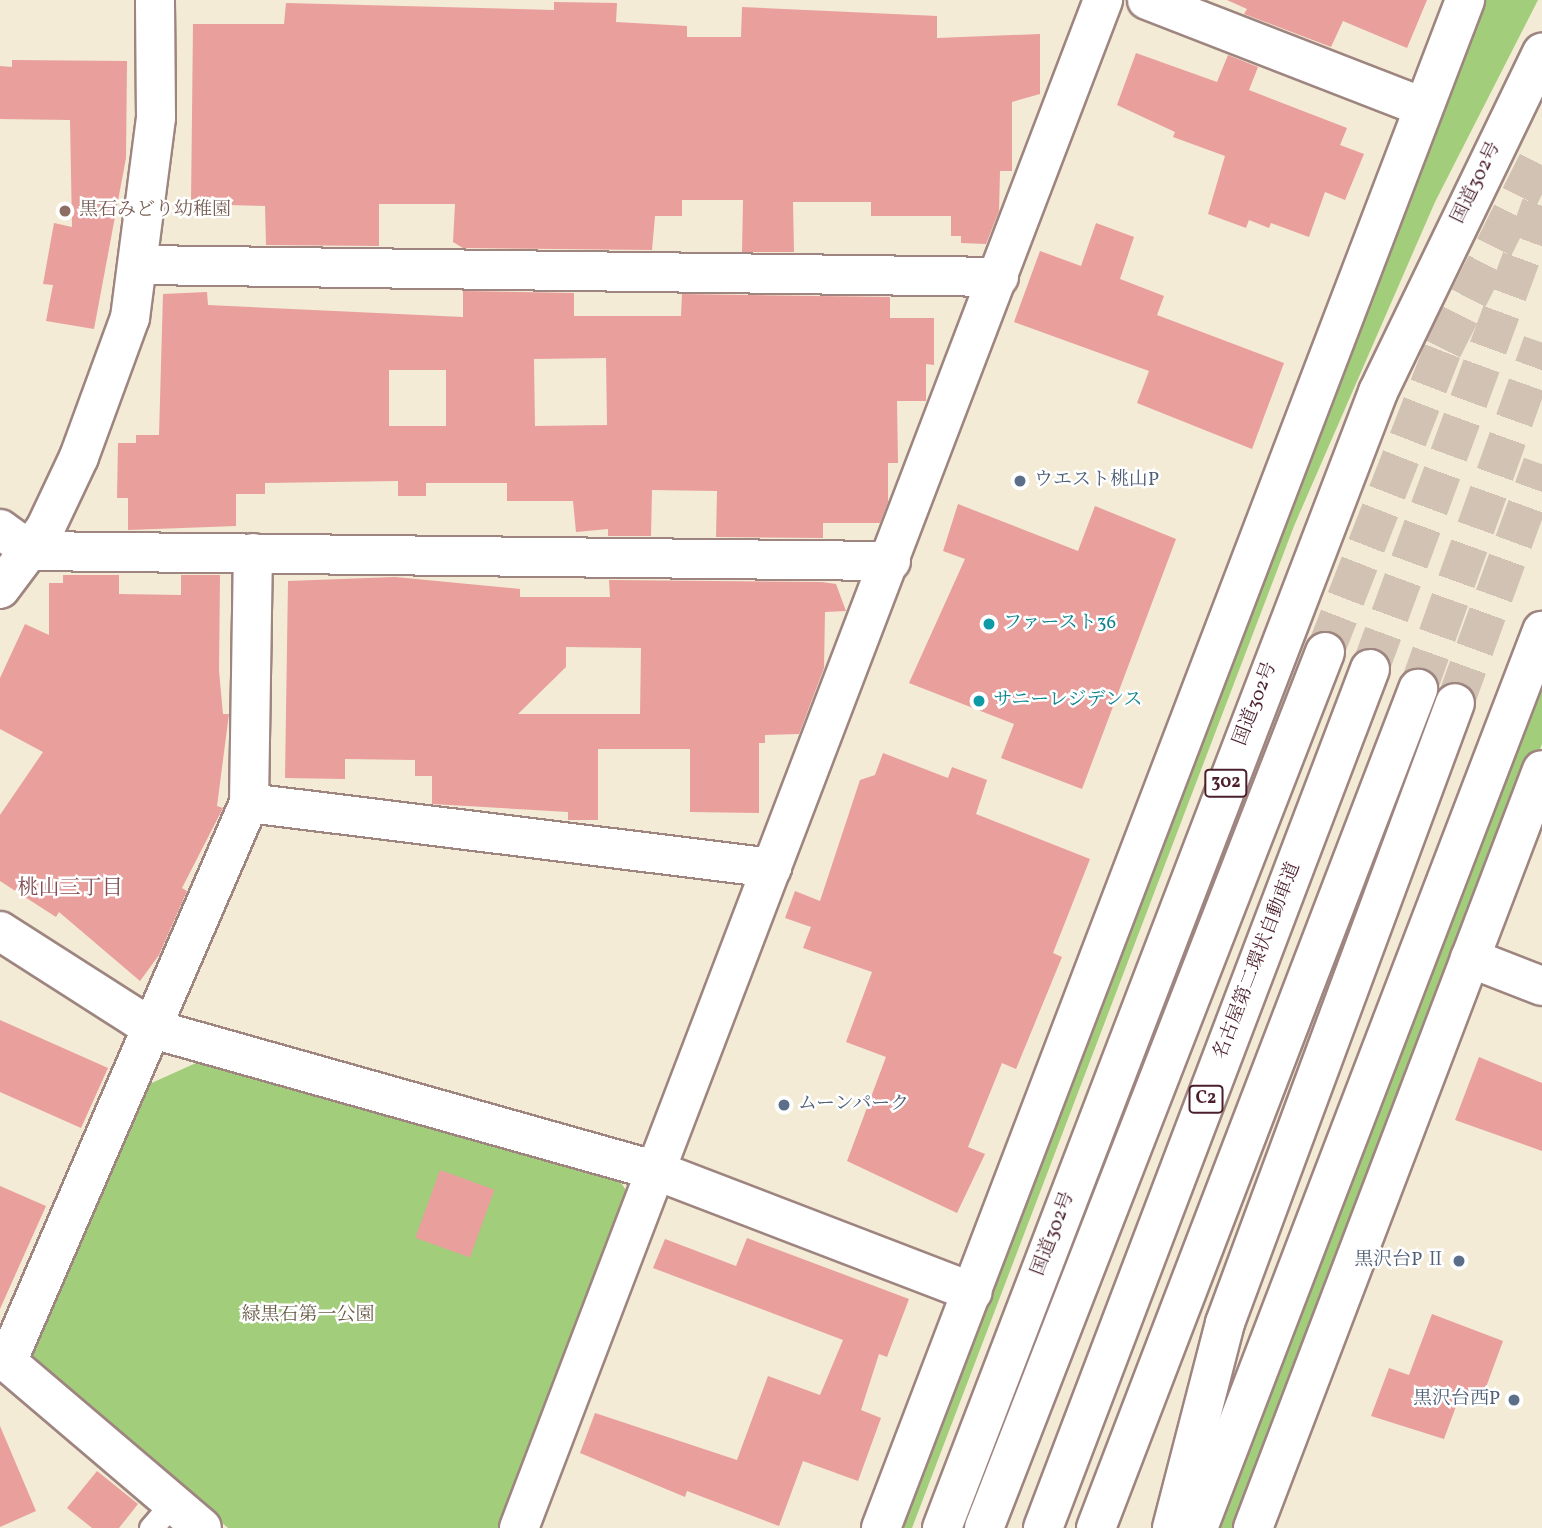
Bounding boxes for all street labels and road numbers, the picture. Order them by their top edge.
street label: 国道302号 [1447,138,1507,228]
street label: 国道302号 [1230,659,1282,749]
road number: 302 [1203,768,1249,798]
street label: 名古屋第二環状自動車道 [1210,859,1306,1063]
road number: C2 [1188,1084,1224,1114]
street label: 国道302号 [1028,1189,1080,1279]

